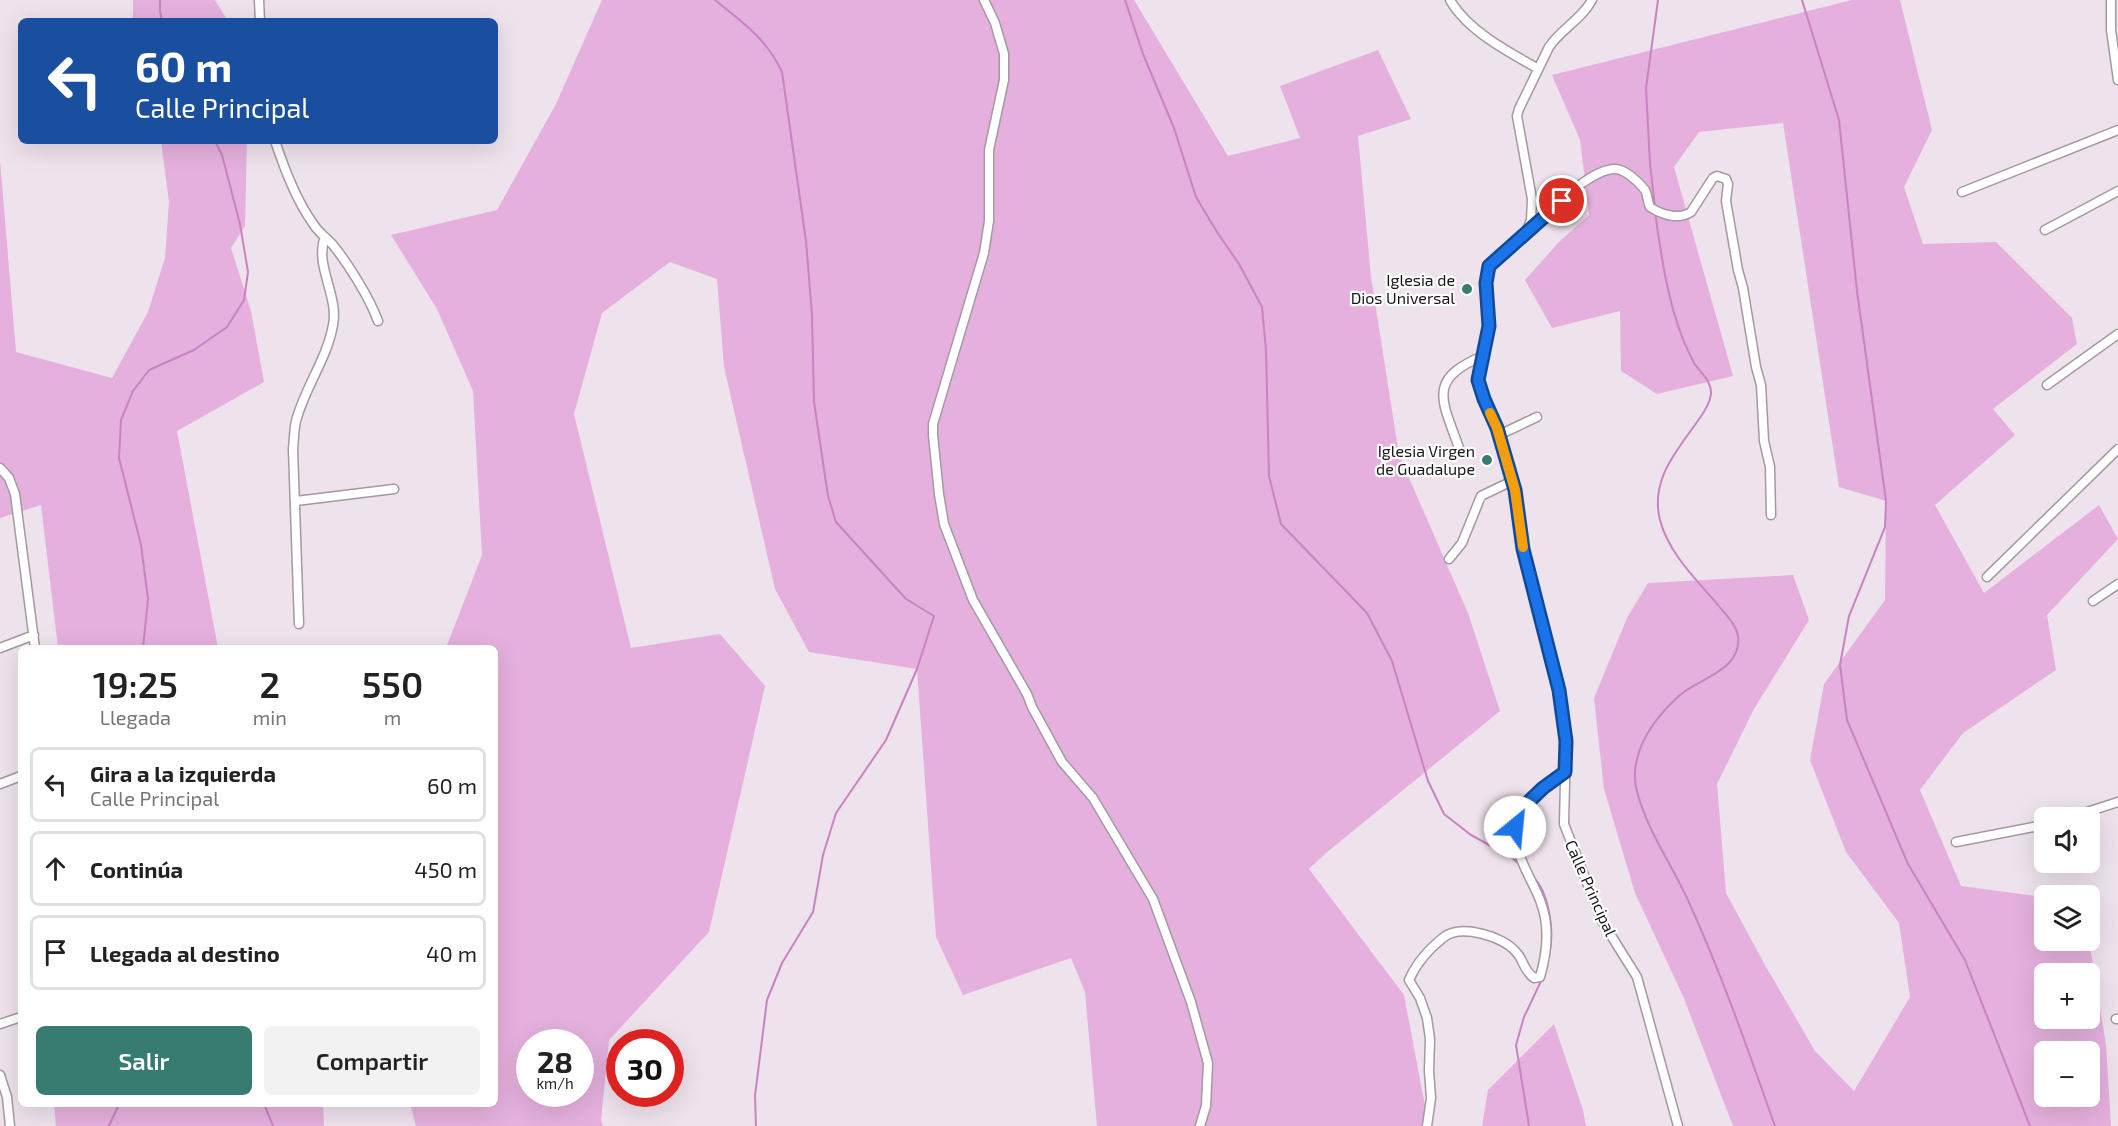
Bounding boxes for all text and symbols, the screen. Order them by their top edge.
text: 60 m [135,40,232,90]
icon: left [36,42,114,120]
text: Calle Principal [135,91,309,123]
pin [1536,175,1587,226]
icon: arrive [1545,184,1578,217]
place label: Iglesia de Dios Universal [1351,270,1455,307]
marker: Iglesia de Dios Universal [1460,282,1474,296]
place label: Iglesia Virgen de Guadalupe [1376,441,1475,478]
marker: Iglesia Virgen de Guadalupe [1480,453,1494,467]
text: 19:25 [93,662,178,705]
text: 2 [259,662,280,705]
text: 550 [362,662,423,705]
text: Llegada [100,705,171,729]
text: min [253,705,287,729]
text: m [384,705,401,729]
text: Gira a la izquierda [90,760,276,786]
icon: left [39,768,72,801]
text: 60 m [427,772,477,798]
text: Calle Principal [90,786,219,810]
position arrow [1483,795,1547,859]
map controls [2034,807,2100,1107]
button: sound [2034,807,2100,873]
street label: Calle Principal [1562,837,1621,939]
icon: ahead [39,852,72,885]
text: Continúa [90,856,183,882]
text: 450 m [414,856,477,882]
button: layers [2034,885,2100,951]
icon: arrive [39,936,72,969]
text: Llegada al destino [90,940,280,966]
text: 40 m [426,940,477,966]
button: + [2034,963,2100,1029]
button: Salir [36,1026,252,1095]
button: Compartir [264,1026,480,1095]
speed limit sign: 30 [606,1029,684,1107]
button: − [2034,1041,2100,1107]
text: 28 [537,1043,573,1079]
text: km/h [536,1074,574,1092]

